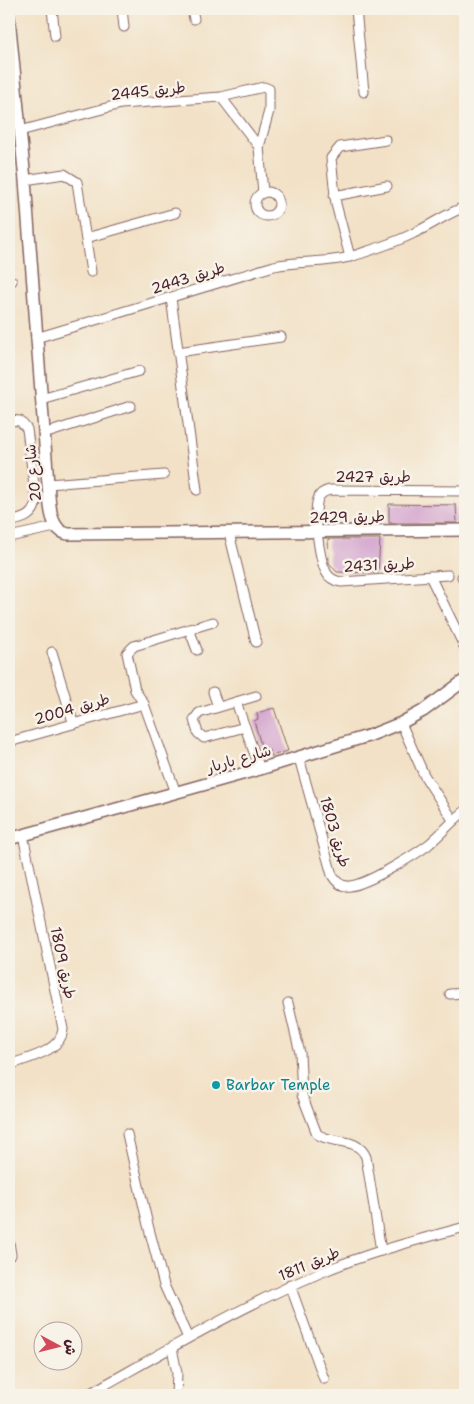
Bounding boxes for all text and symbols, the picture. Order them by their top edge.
street label: طريق 2445 [109,77,187,105]
street label: طريق 2443 [149,257,227,299]
street label: شارع 20 [20,443,46,503]
street label: طريق 2427 [335,467,411,487]
street label: طريق 2429 [309,506,385,528]
street label: طريق 2431 [343,553,415,577]
street label: طريق 2004 [32,689,112,729]
street label: شارع باربار [204,740,274,778]
street label: طريق 1803 [315,794,355,870]
street label: طريق 1809 [46,925,80,1001]
place label: Barbar Temple [226,1075,330,1095]
marker: Barbar Temple [210,1079,222,1091]
street label: طريق 1811 [275,1242,343,1286]
north arrow [32,1322,82,1372]
text: ش [61,1339,81,1356]

